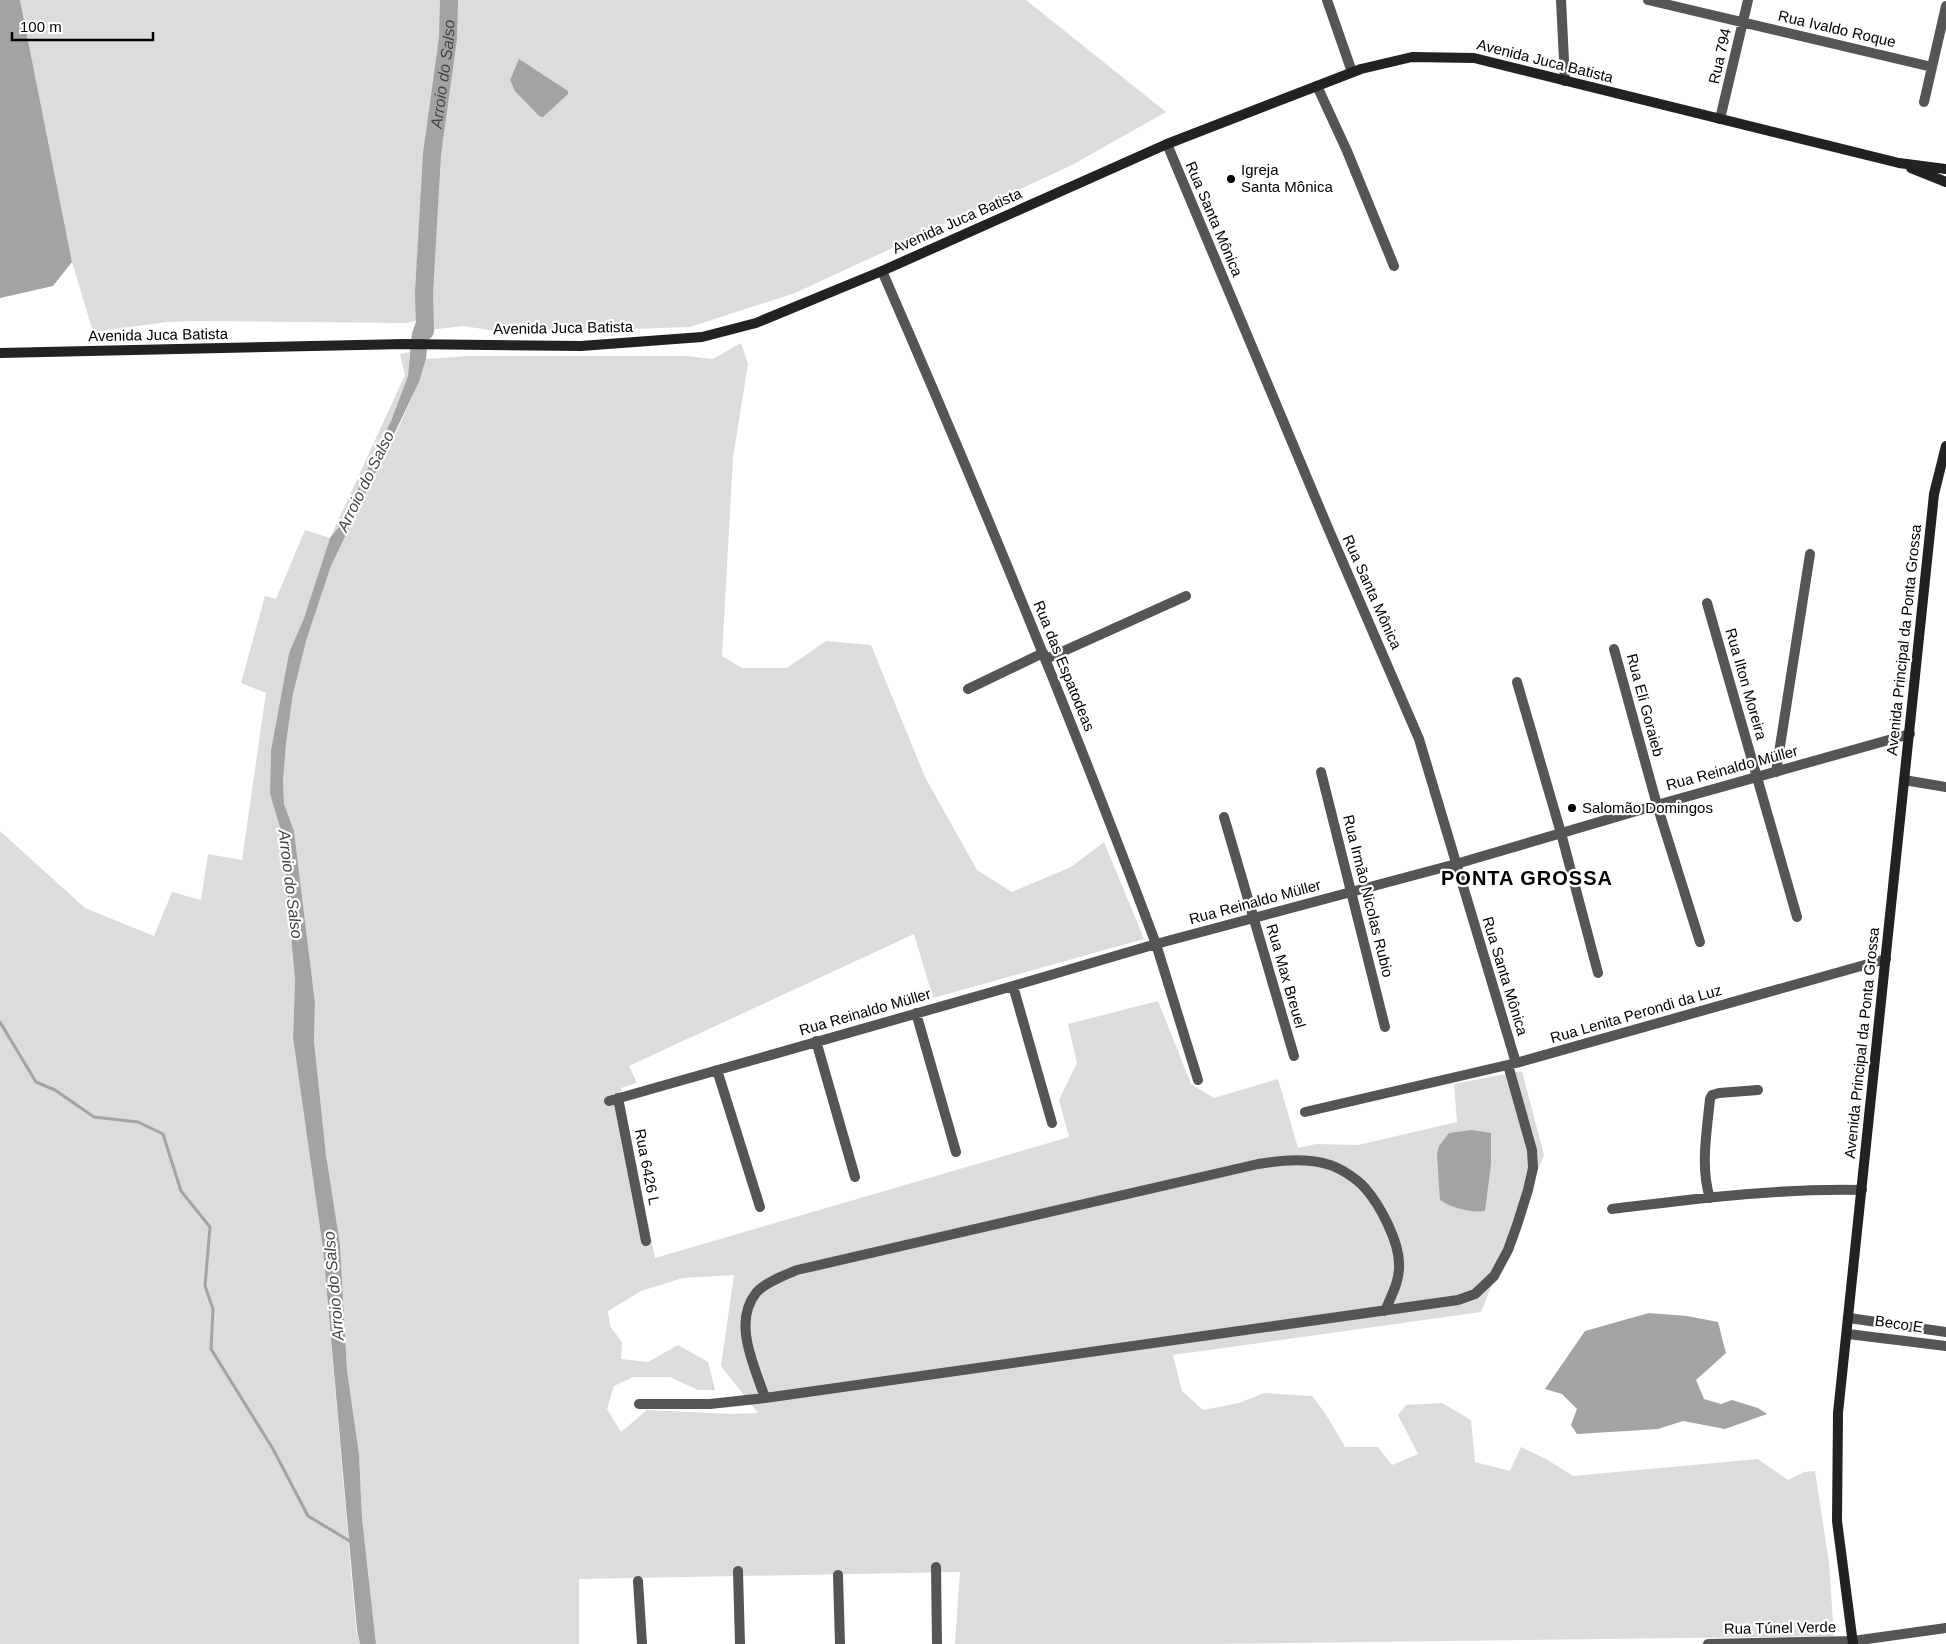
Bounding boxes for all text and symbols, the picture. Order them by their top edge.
street label: Rua Ivaldo Roque [1777,7,1898,50]
scale bar [12,10,154,42]
text: 100 m [20,18,62,35]
water label: Arroio do Salso [427,19,457,130]
street label: Rua 794 [1705,26,1734,85]
street label: Avenida Juca Batista [1475,35,1616,86]
street label: Rua Santa Mônica [1183,159,1247,280]
place label: Igreja Santa Mônica [1241,161,1333,195]
marker: Igreja Santa Mônica [1225,173,1237,185]
street label: Avenida Juca Batista [889,184,1025,257]
street label: Avenida Juca Batista [493,318,634,337]
street label: Avenida Juca Batista [88,325,229,344]
water label: Arroio do Salso [333,428,397,535]
street label: Avenida Principal da Ponta Grossa [1883,523,1924,756]
street label: Rua Santa Mônica [1340,532,1406,652]
street label: Rua das Espatodeas [1030,598,1098,734]
street label: Rua Ilton Moreira [1722,626,1771,742]
street label: Rua Eli Goraieb [1624,652,1667,758]
street label: Rua Reinaldo Müller [1664,742,1800,793]
place label: Salomão Domingos [1582,799,1713,816]
marker: Salomão Domingos [1566,802,1578,814]
street label: Rua Irmão Nicolas Rubio [1340,813,1397,979]
water label: Arroio do Salso [275,828,306,939]
district label: PONTA GROSSA [1441,867,1613,889]
street label: Rua Reinaldo Müller [1187,876,1323,927]
street label: Rua Santa Mônica [1479,914,1532,1038]
street label: Rua Max Breuel [1263,922,1309,1030]
street label: Avenida Principal da Ponta Grossa [1841,926,1882,1159]
street label: Rua Lenita Perondi da Luz [1548,981,1724,1046]
street label: Rua Reinaldo Müller [797,985,933,1038]
street label: Rua 6426 L [632,1127,663,1207]
water label: Arroio do Salso [320,1231,347,1342]
street label: Beco E [1874,1312,1924,1335]
street label: Rua Túnel Verde [1724,1618,1836,1637]

